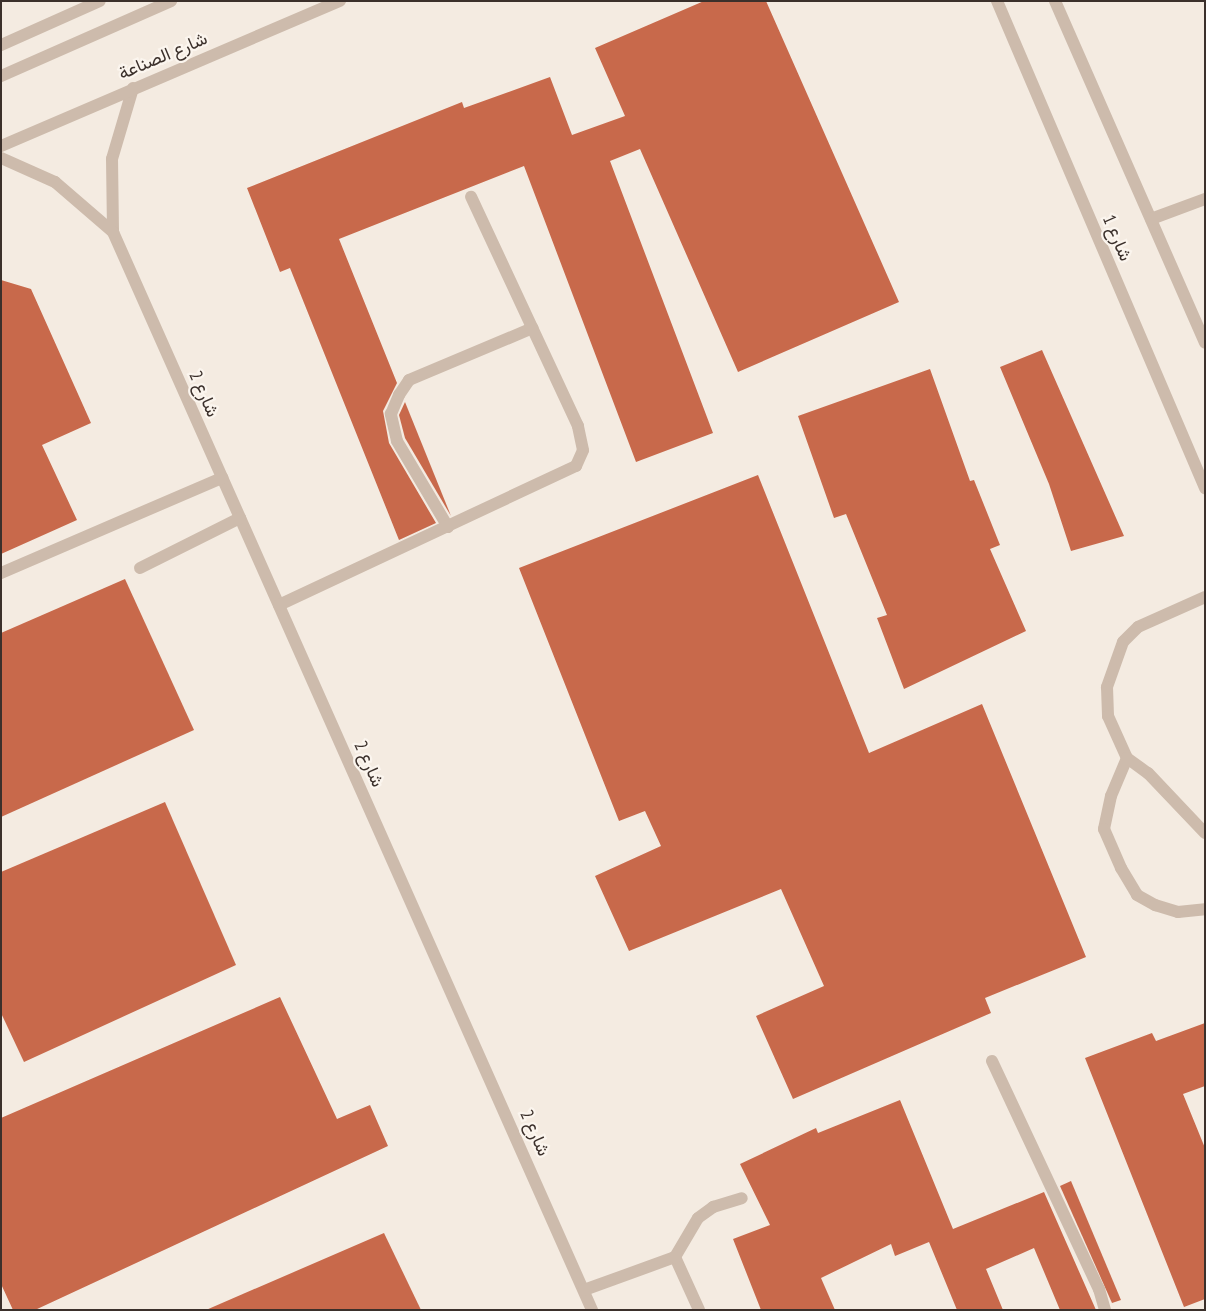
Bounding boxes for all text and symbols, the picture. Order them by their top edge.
street label: شارع الصناعة [115,28,211,84]
street label: شارع 1 [1098,212,1136,264]
street label: شارع 2 [184,368,224,420]
street label: شارع 2 [349,738,389,790]
street label: شارع 2 [515,1107,555,1159]

